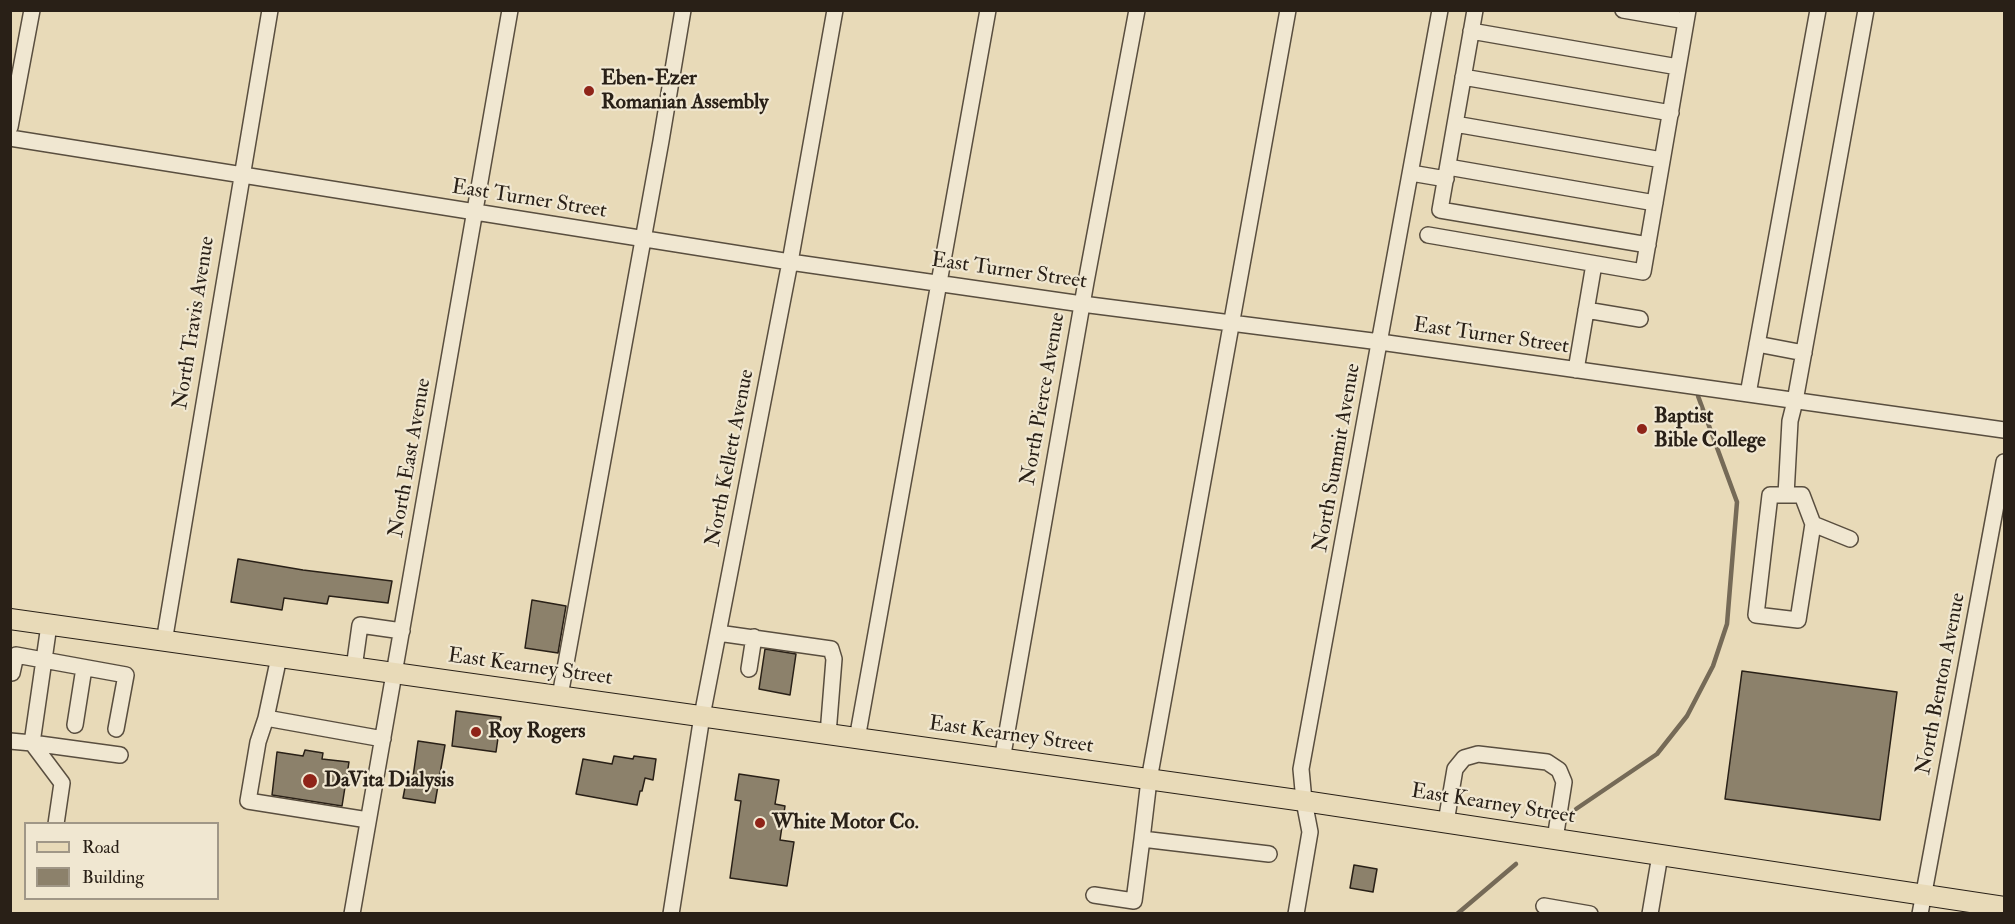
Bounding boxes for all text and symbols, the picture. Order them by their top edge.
place label: Eben-Ezer Romanian Assembly [601,66,769,116]
marker: Eben-Ezer Romanian Assembly [582,84,596,98]
street label: East Turner Street [450,175,608,225]
street label: North Travis Avenue [169,235,221,411]
street label: East Turner Street [930,249,1088,295]
street label: North Pierce Avenue [1016,311,1072,487]
street label: East Turner Street [1412,314,1570,360]
street label: North Summit Avenue [1309,362,1367,554]
street label: North Kellett Avenue [701,367,761,549]
street label: North East Avenue [385,376,437,540]
place label: Baptist Bible College [1654,404,1766,454]
marker: Baptist Bible College [1635,422,1649,436]
street label: North Benton Avenue [1912,591,1972,777]
street label: East Kearney Street [446,644,614,692]
street label: East Kearney Street [927,712,1095,760]
place label: Roy Rogers [488,719,586,745]
marker: Roy Rogers [469,725,483,739]
place label: DaVita Dialysis [324,768,454,794]
marker: DaVita Dialysis [301,772,319,790]
street label: East Kearney Street [1409,780,1577,830]
place label: White Motor Co. [772,810,919,836]
marker: White Motor Co. [753,816,767,830]
legend [24,822,219,900]
text: Road [82,836,120,859]
text: Building [82,866,144,889]

